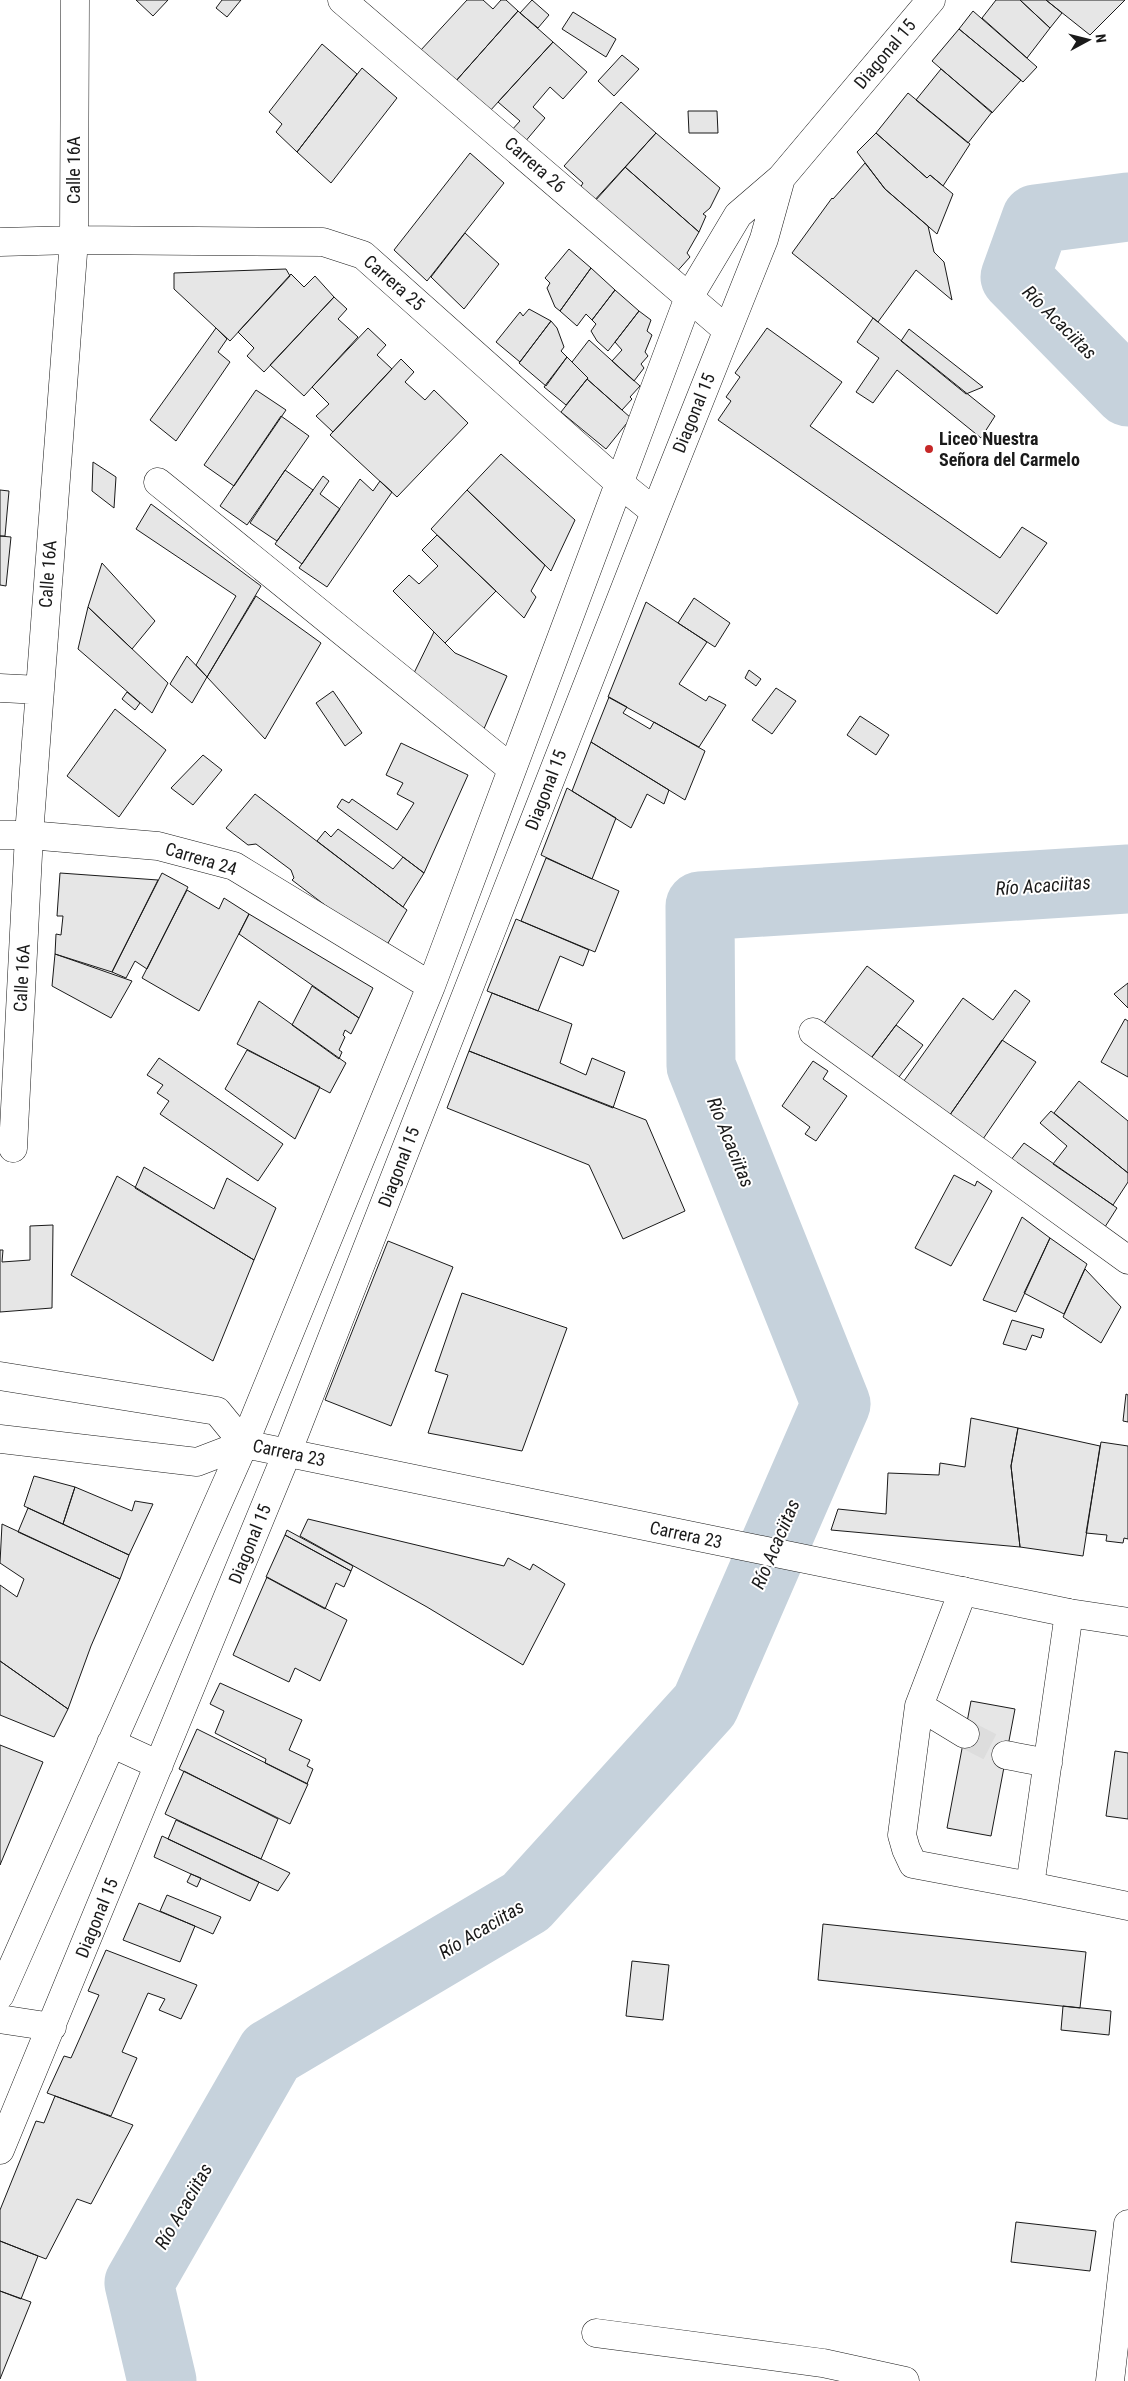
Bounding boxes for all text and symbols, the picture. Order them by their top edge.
street label: Diagonal 15 [849,15,920,93]
north arrow [1063,15,1113,65]
text: N [1092,33,1109,44]
street label: Carrera 26 [501,133,570,197]
street label: Calle 16A [63,135,84,204]
street label: Carrera 25 [360,251,429,315]
water label: Río Acaciitas [1018,281,1101,364]
street label: Diagonal 15 [668,370,719,456]
place label: Liceo Nuestra Señora del Carmelo [939,428,1080,470]
marker: Liceo Nuestra Señora del Carmelo [923,443,935,455]
street label: Calle 16A [35,539,60,609]
street label: Diagonal 15 [521,747,570,833]
street label: Carrera 24 [163,838,240,879]
water label: Río Acaciitas [995,871,1091,900]
street label: Calle 16A [9,943,34,1012]
water label: Río Acaciitas [702,1094,759,1191]
street label: Diagonal 15 [374,1124,423,1210]
street label: Carrera 23 [251,1435,327,1470]
water label: Río Acaciitas [746,1496,805,1593]
street label: Diagonal 15 [224,1501,275,1587]
street label: Carrera 23 [648,1517,724,1552]
street label: Diagonal 15 [71,1875,122,1961]
water label: Río Acaciitas [434,1895,528,1964]
water label: Río Acaciitas [150,2159,217,2253]

